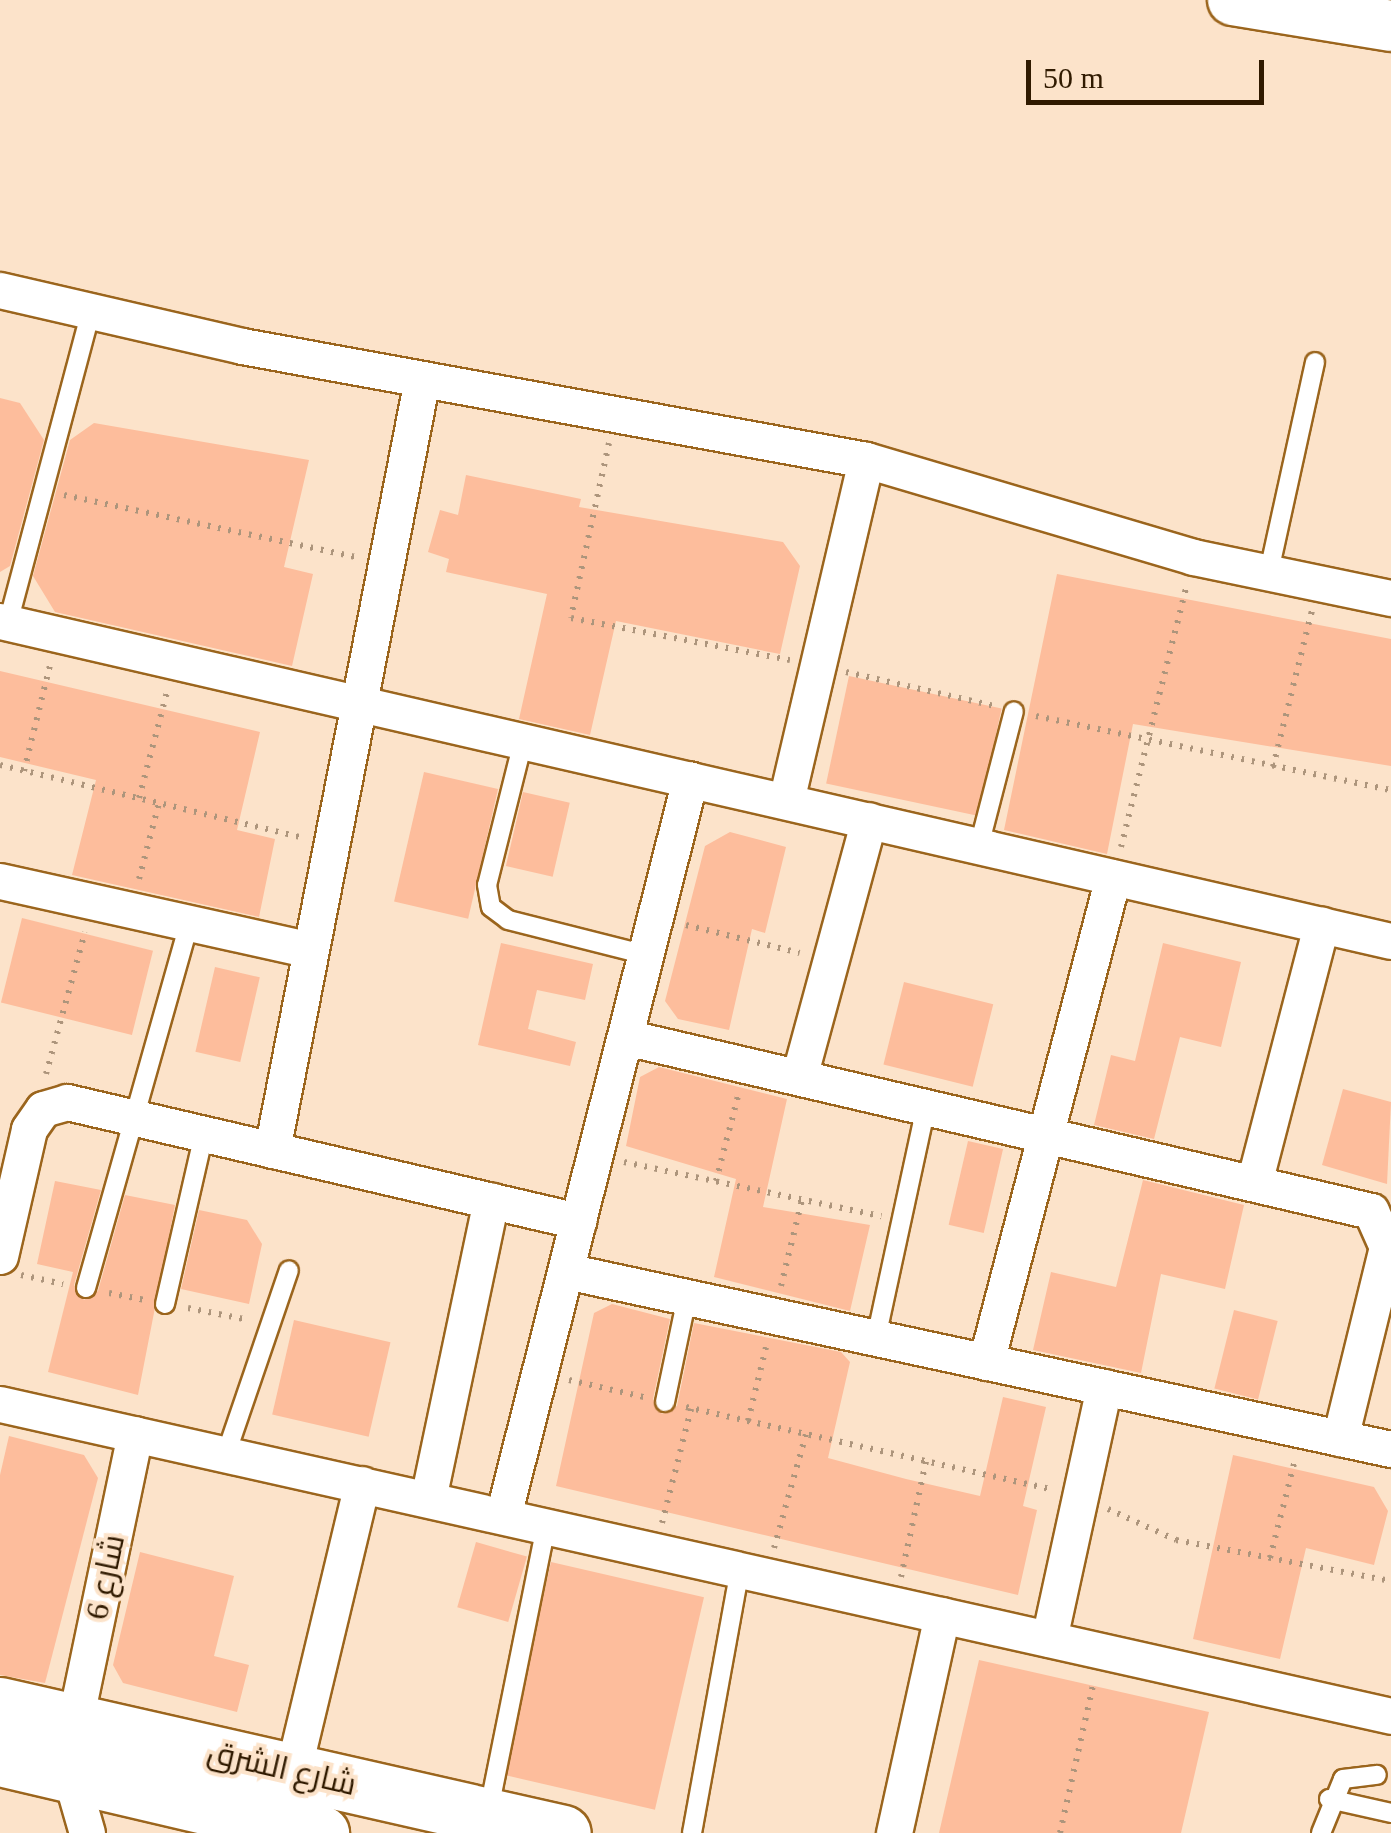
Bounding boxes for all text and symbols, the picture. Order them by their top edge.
scale bar [1031,40,1268,102]
text: 50 m [1043,61,1104,94]
street label: شارع 6 [77,1531,133,1623]
street label: شارع الشرق [204,1732,360,1804]

